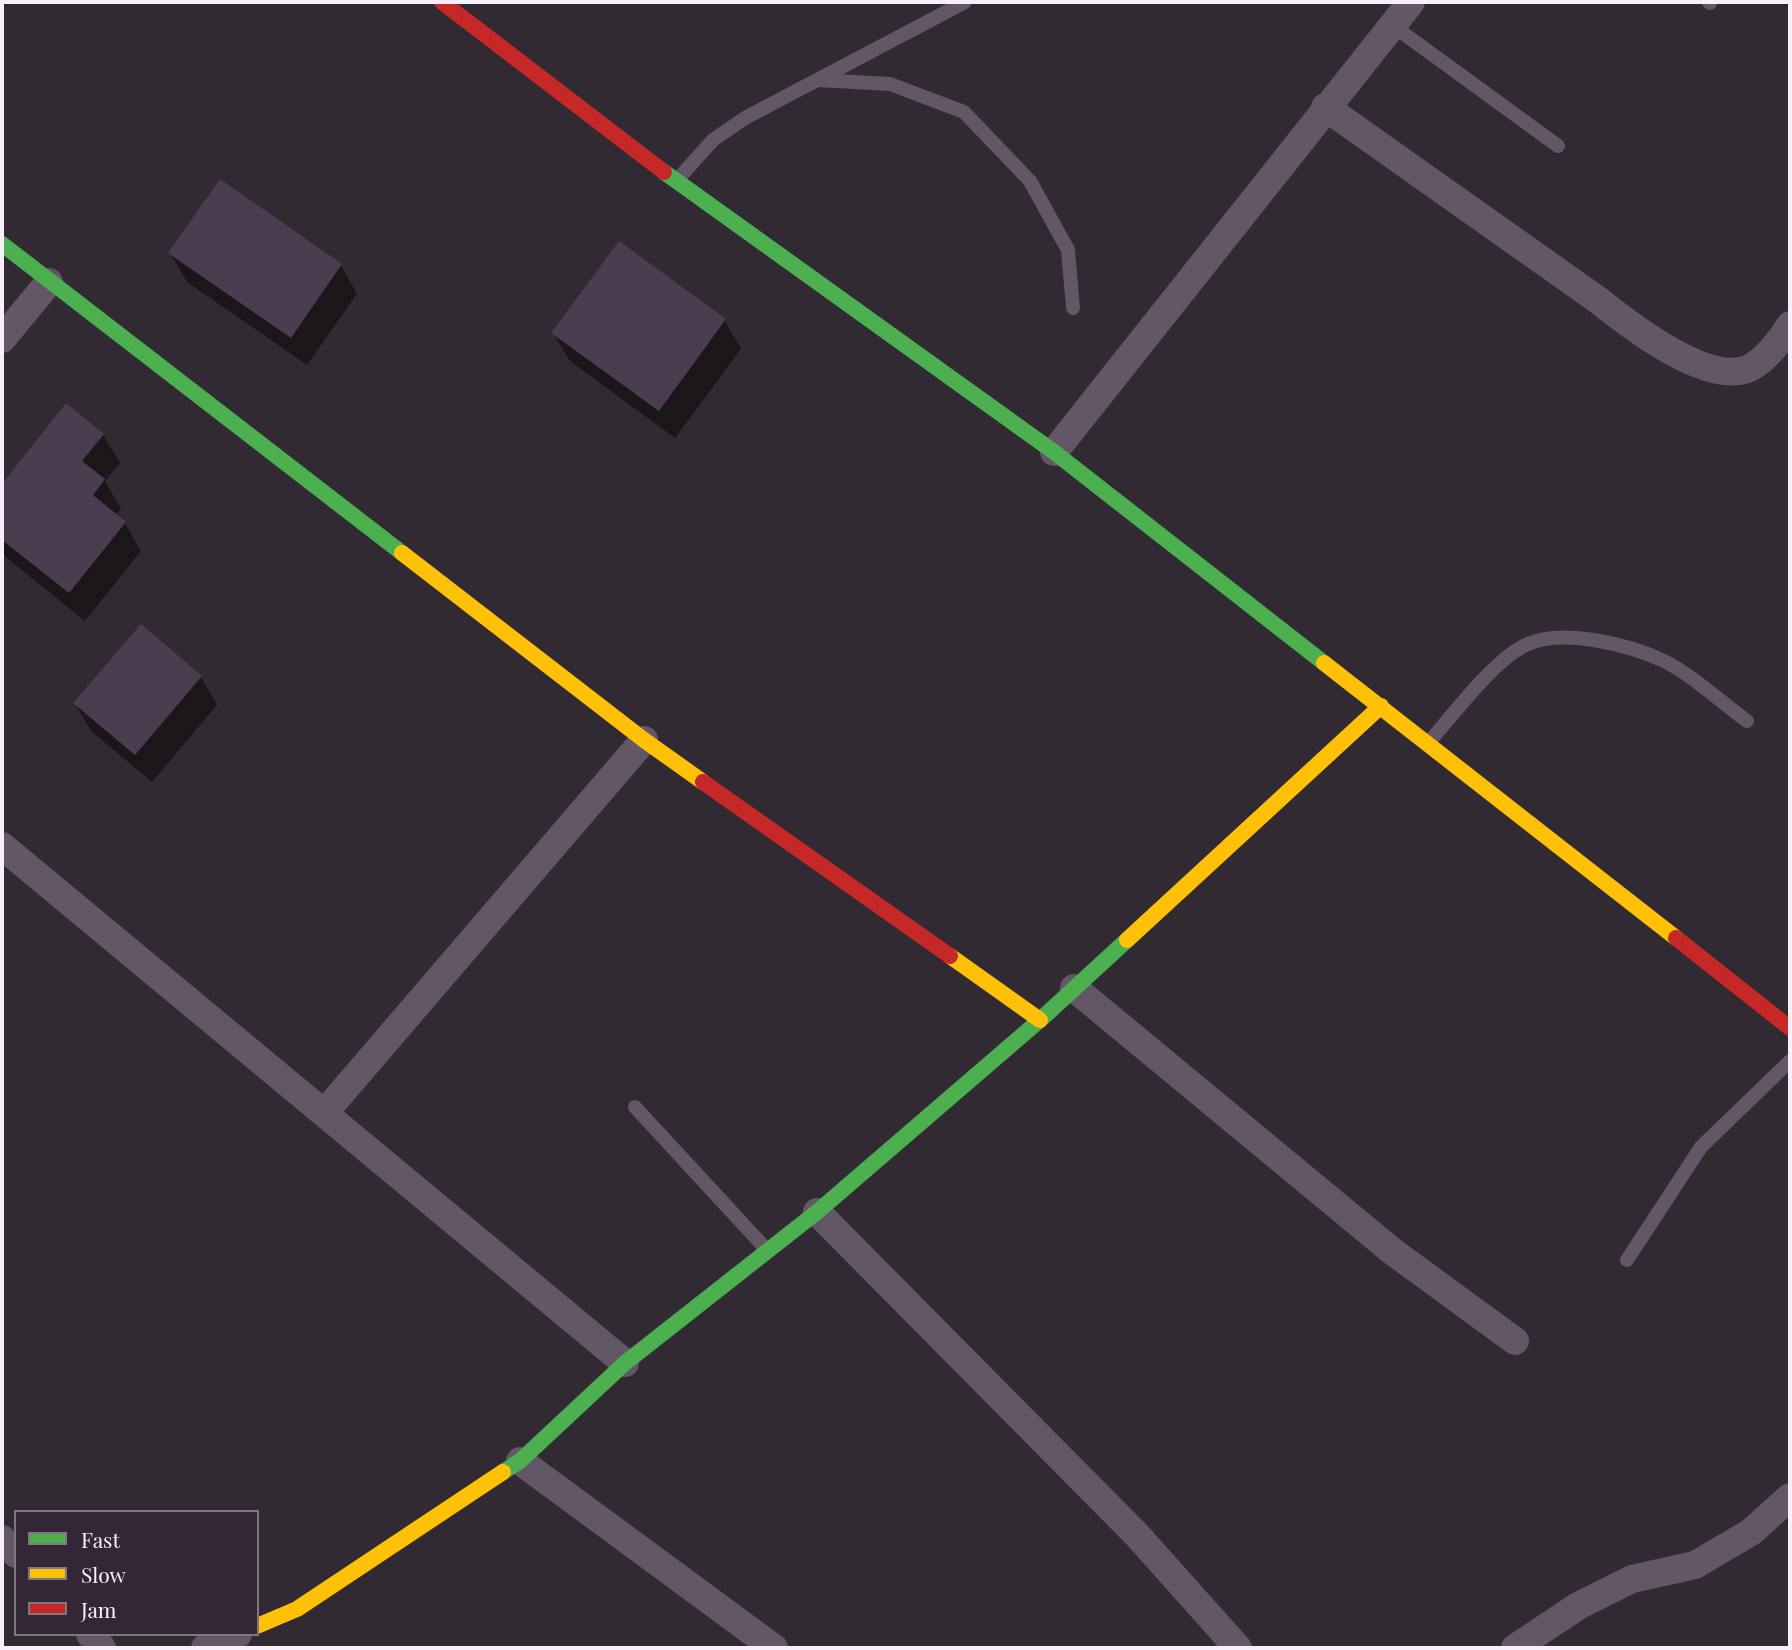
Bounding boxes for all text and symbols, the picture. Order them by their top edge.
legend [14,1510,259,1636]
text: Fast [81,1525,120,1553]
text: Slow [81,1560,126,1588]
text: Jam [81,1595,117,1623]

